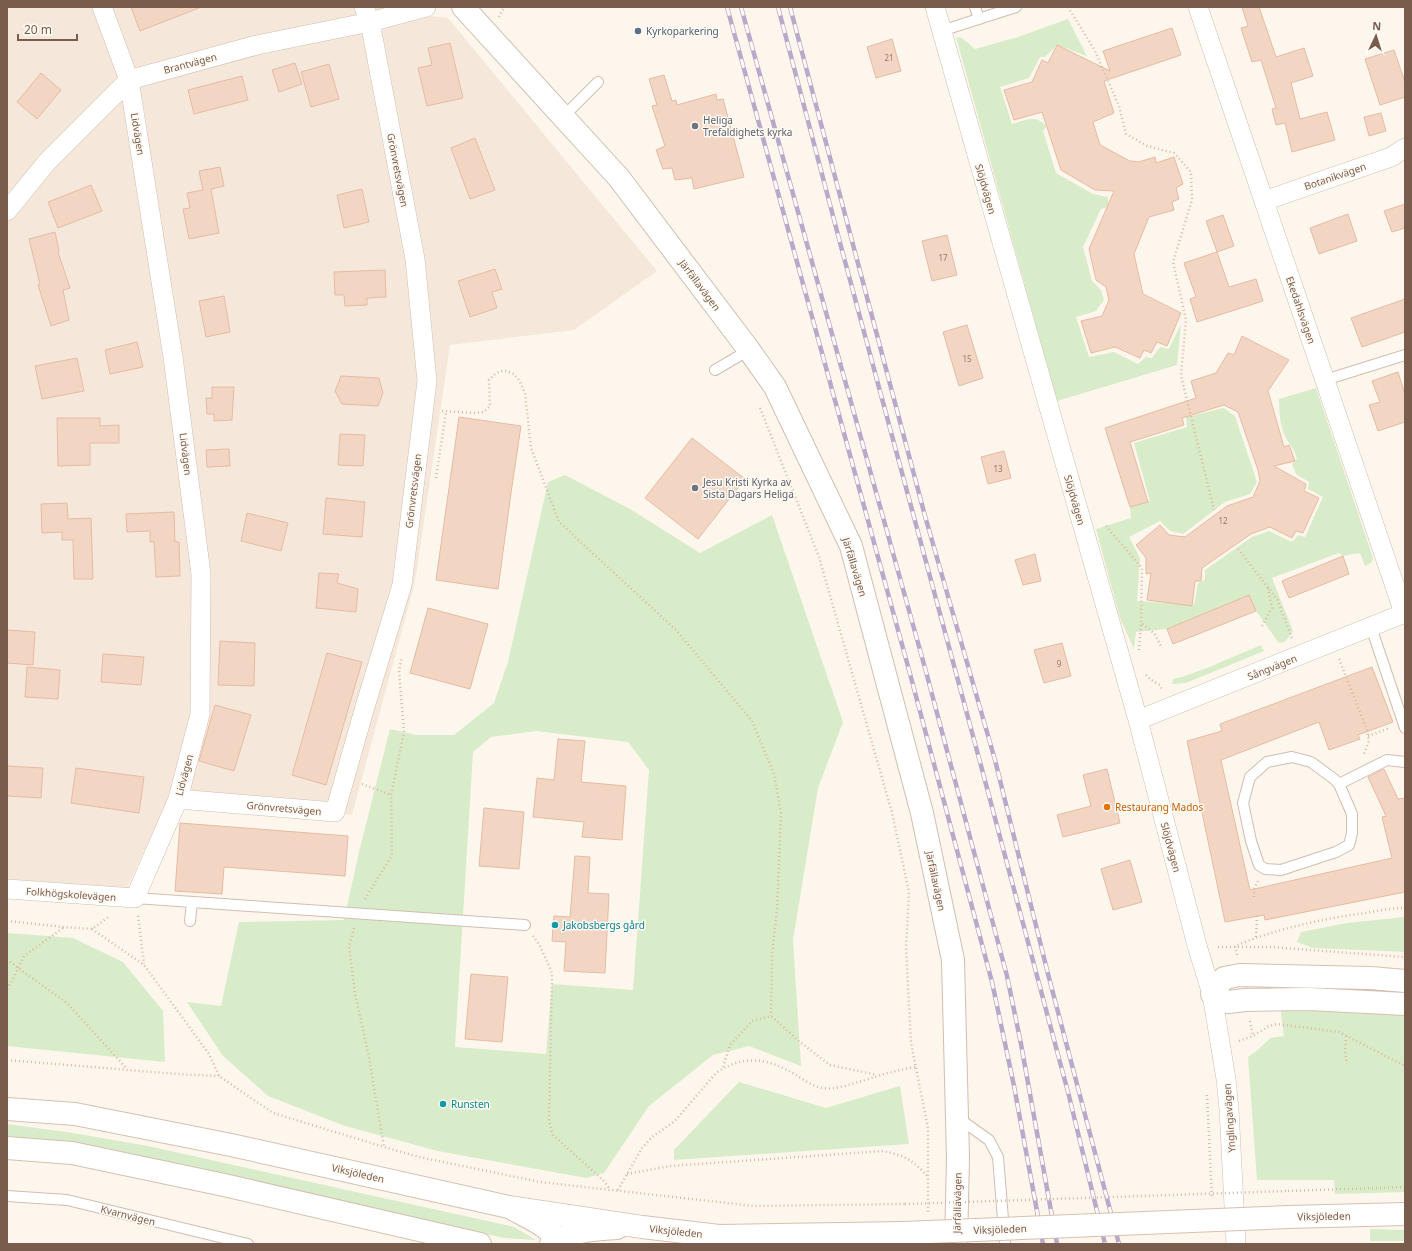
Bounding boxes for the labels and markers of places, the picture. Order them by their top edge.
place label: Kyrkoparkering [646,24,719,38]
marker: Kyrkoparkering [633,26,643,36]
place label: Heliga Trefaldighets kyrka [703,113,792,139]
marker: Heliga Trefaldighets kyrka [690,121,700,131]
place label: Jesu Kristi Kyrka av Sista Dagars Heliga [702,475,794,501]
marker: Jesu Kristi Kyrka av Sista Dagars Heliga [690,483,700,493]
place label: Restaurang Mados [1115,800,1203,814]
marker: Restaurang Mados [1102,802,1112,812]
place label: Jakobsbergs gård [562,918,645,932]
marker: Jakobsbergs gård [550,920,560,930]
place label: Runsten [451,1097,490,1111]
marker: Runsten [438,1099,448,1109]

